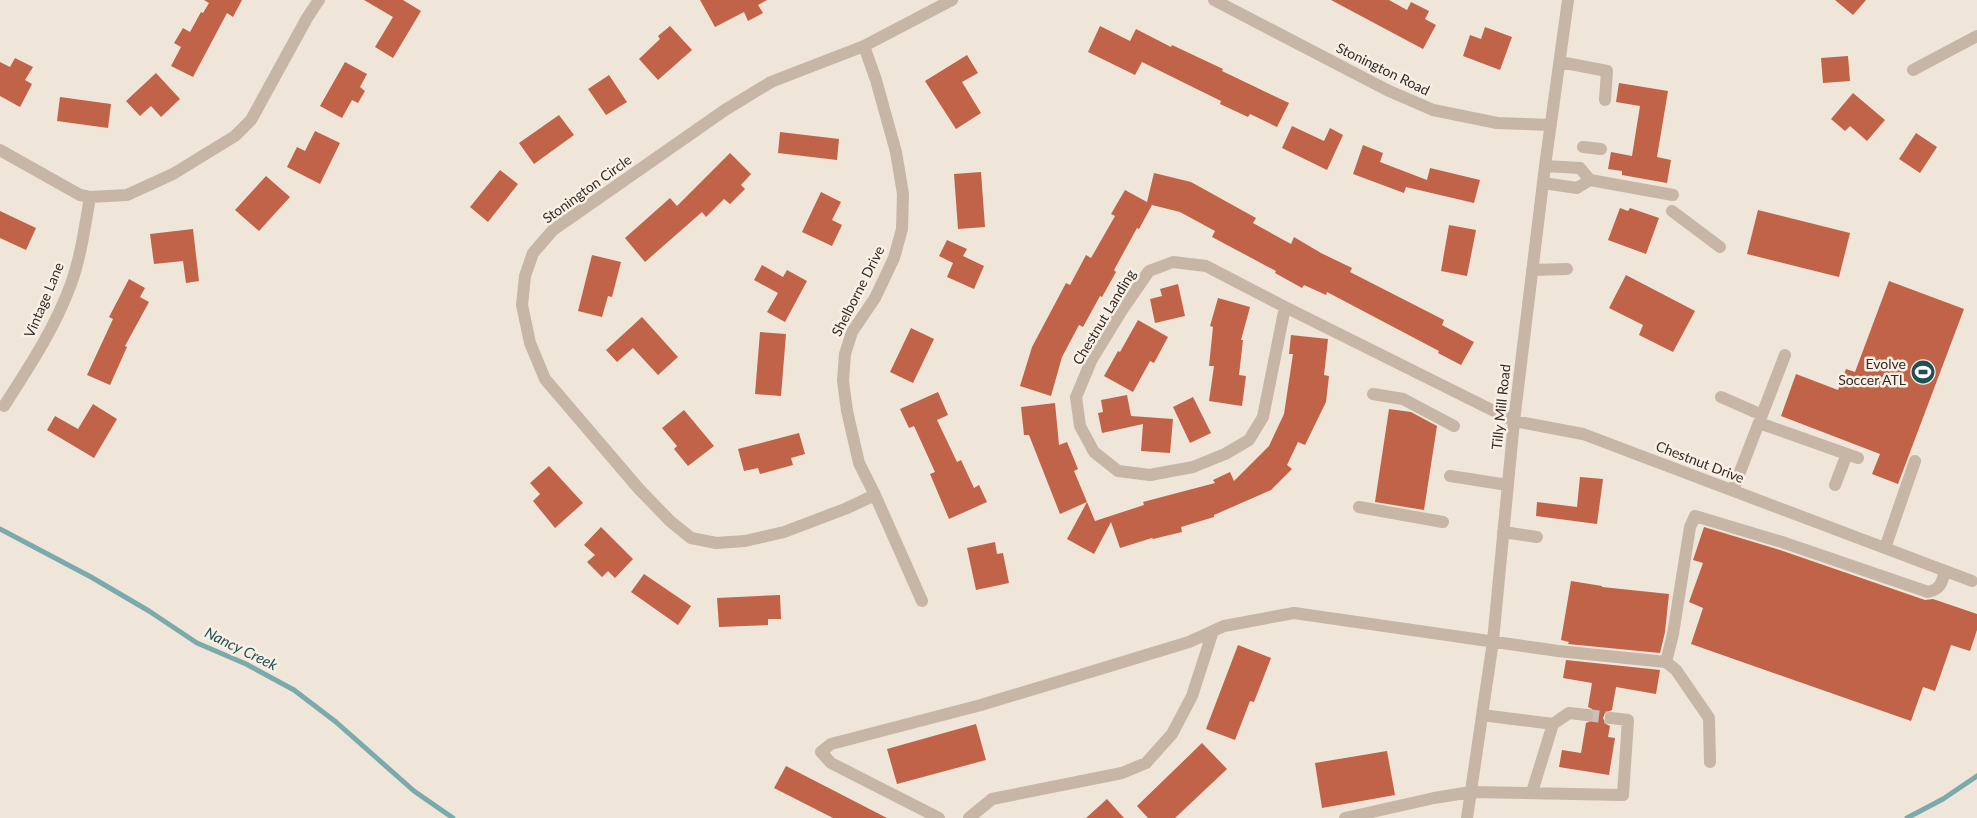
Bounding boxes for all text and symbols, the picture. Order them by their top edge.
street label: Stonington Road [1334,39,1433,99]
street label: Stonington Circle [539,151,634,227]
street label: Shelborne Drive [828,243,888,339]
street label: Vintage Lane [20,260,67,340]
street label: Chestnut Landing [1068,266,1139,367]
place label: Evolve Soccer ATL [1838,355,1906,388]
sports icon: Evolve Soccer ATL [1910,359,1936,385]
street label: Tilly Mill Road [1488,363,1513,451]
street label: Chestnut Drive [1654,437,1747,486]
water label: Nancy Creek [202,623,282,674]

